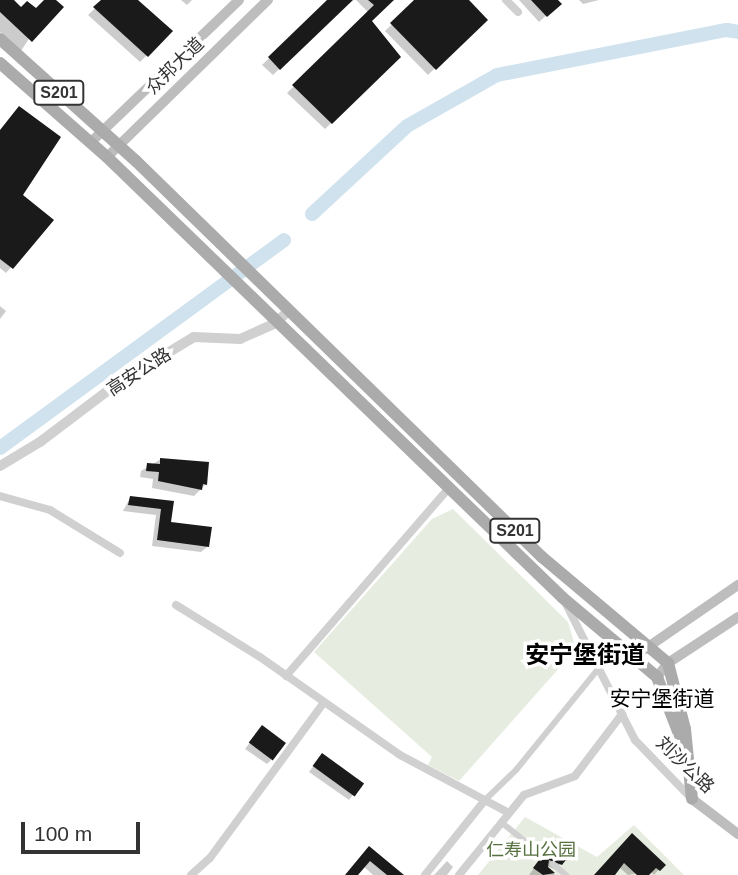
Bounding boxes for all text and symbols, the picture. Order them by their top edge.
street label: 众邦大道 [142,33,208,99]
road number: S201 [33,80,85,106]
street label: 高安公路 [103,343,175,401]
road number: S201 [489,518,541,544]
district label: 安宁堡街道 [525,641,645,669]
district label: 安宁堡街道 [610,686,714,712]
street label: 刘沙公路 [652,732,718,798]
scale bar [24,808,144,852]
text: 100 m [34,822,92,845]
park label: 仁寿山公园 [486,839,576,861]

